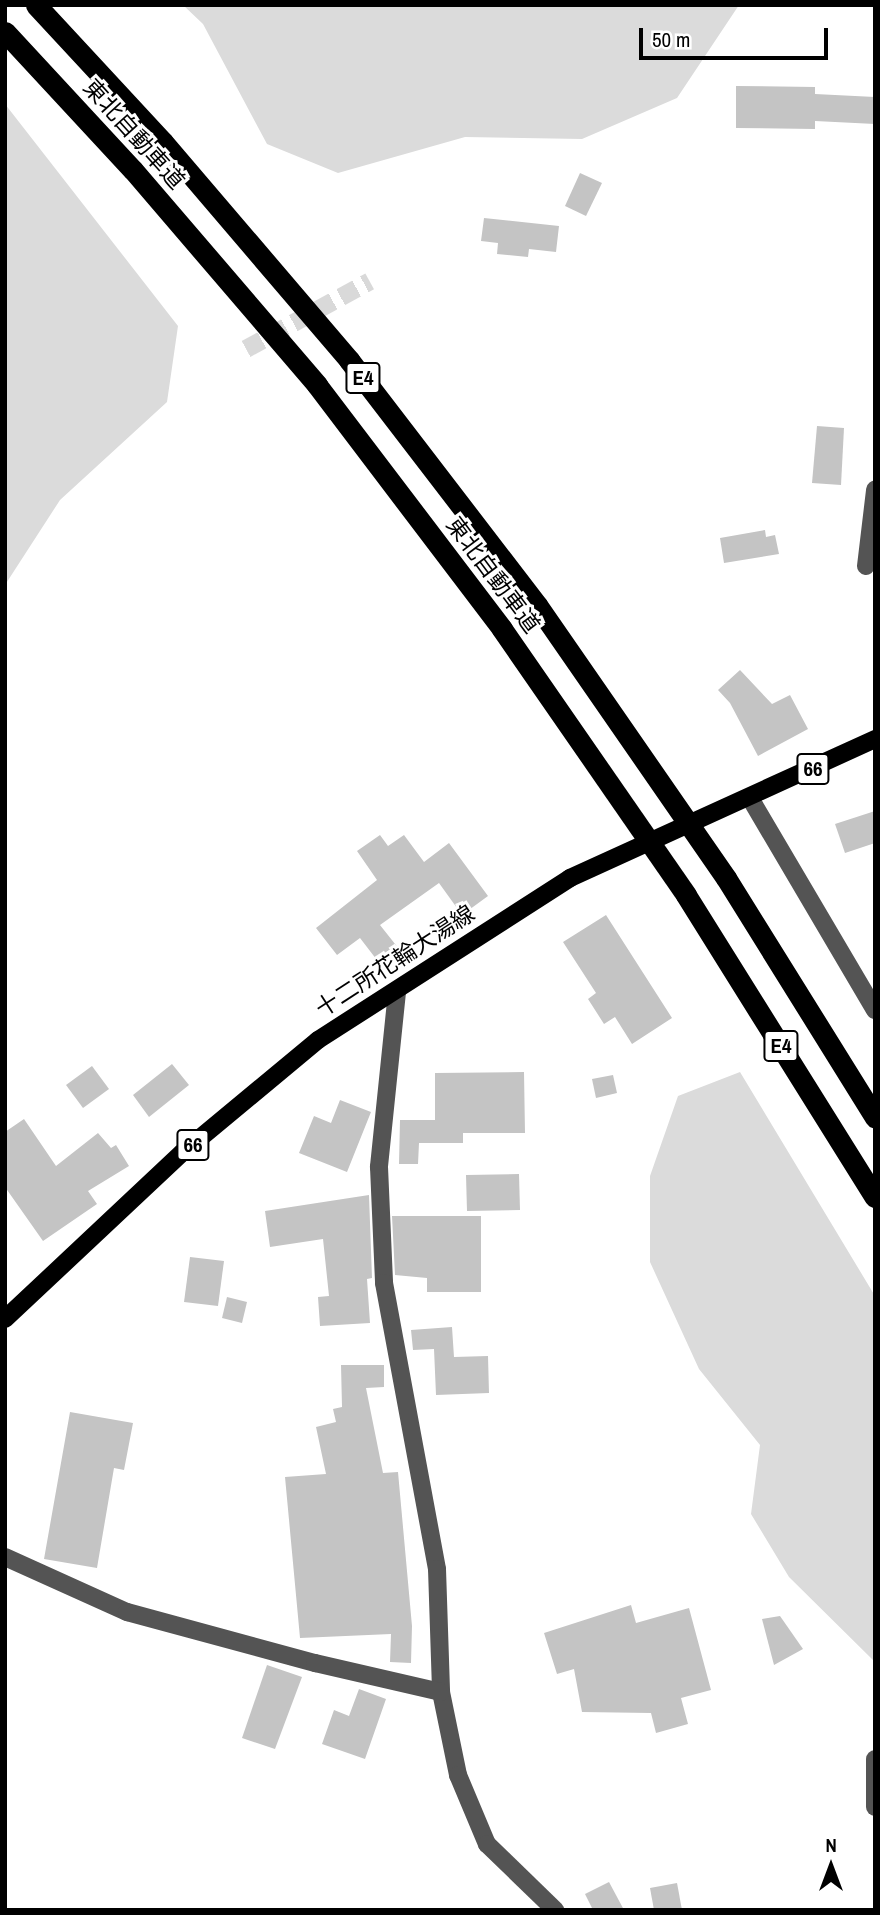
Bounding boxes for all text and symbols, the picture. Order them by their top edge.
scale bar [642,14,831,58]
text: 50 m [652,25,690,54]
street label: 東北自動車道 [78,73,190,195]
road number: E4 [344,360,382,396]
street label: 東北自動車道 [440,512,546,638]
road number: 66 [796,752,830,786]
street label: 十二所花輪大湯線 [310,899,480,1023]
road number: E4 [762,1028,800,1064]
road number: 66 [176,1128,210,1162]
north arrow [796,1831,866,1901]
text: N [825,1832,837,1858]

